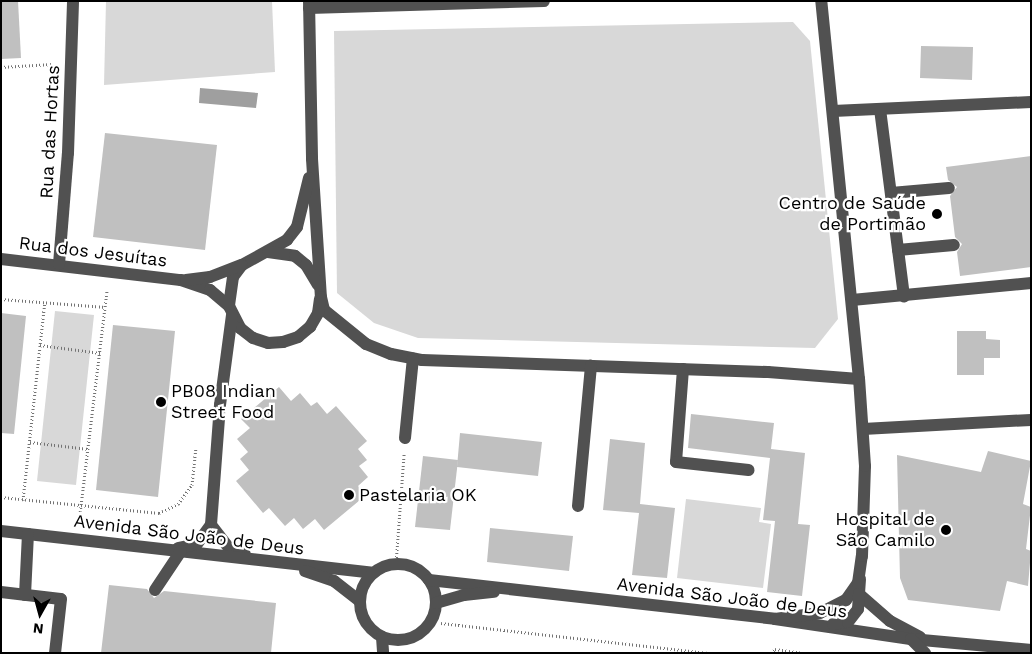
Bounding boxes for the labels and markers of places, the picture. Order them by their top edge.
place label: Centro de Saúde de Portimão [779,193,926,235]
marker: Centro de Saúde de Portimão [930,207,944,221]
place label: PB08 Indian Street Food [171,381,276,424]
marker: PB08 Indian Street Food [155,396,167,408]
place label: Pastelaria OK [359,484,477,506]
marker: Pastelaria OK [343,489,355,501]
place label: Hospital de São Camilo [835,509,935,552]
marker: Hospital de São Camilo [939,523,953,537]

